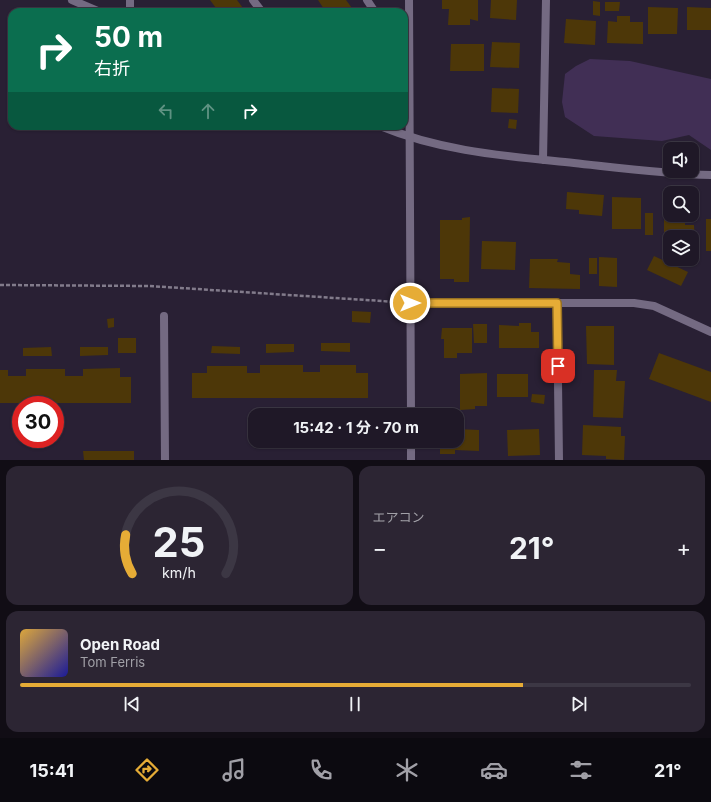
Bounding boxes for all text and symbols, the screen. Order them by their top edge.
text: 50 m [94,20,163,54]
icon: right [28,24,80,76]
text: 右折 [94,58,130,79]
icon: left [155,100,177,122]
icon: ahead [197,100,219,122]
icon: right [239,100,261,122]
map controls [663,142,699,266]
button: sound [663,142,699,178]
button: search [663,186,699,222]
button: layers [663,230,699,266]
position arrow [389,282,431,324]
pin [541,349,575,383]
icon: arrive [547,355,569,377]
speed limit sign: 30 [12,396,64,448]
text: 15:42 · 1 分 · 70 m [293,418,419,437]
text: エアコン [373,509,425,525]
text: 25 [153,516,206,566]
text: 21° [509,530,555,566]
text: − [373,535,387,561]
text: + [676,535,691,561]
text: km/h [162,563,196,580]
text: Open Road [80,635,160,654]
text: Tom Ferris [80,654,145,670]
icon: previous [121,693,143,715]
icon: pause [344,693,366,715]
icon: next [568,693,590,715]
icon: directions [133,756,161,784]
icon: music [220,756,248,784]
icon: phone [307,756,335,784]
icon: climate [393,756,421,784]
icon: car [480,756,508,784]
icon: filters [567,756,595,784]
text: 15:41 [29,760,74,781]
text: 21° [654,760,681,781]

